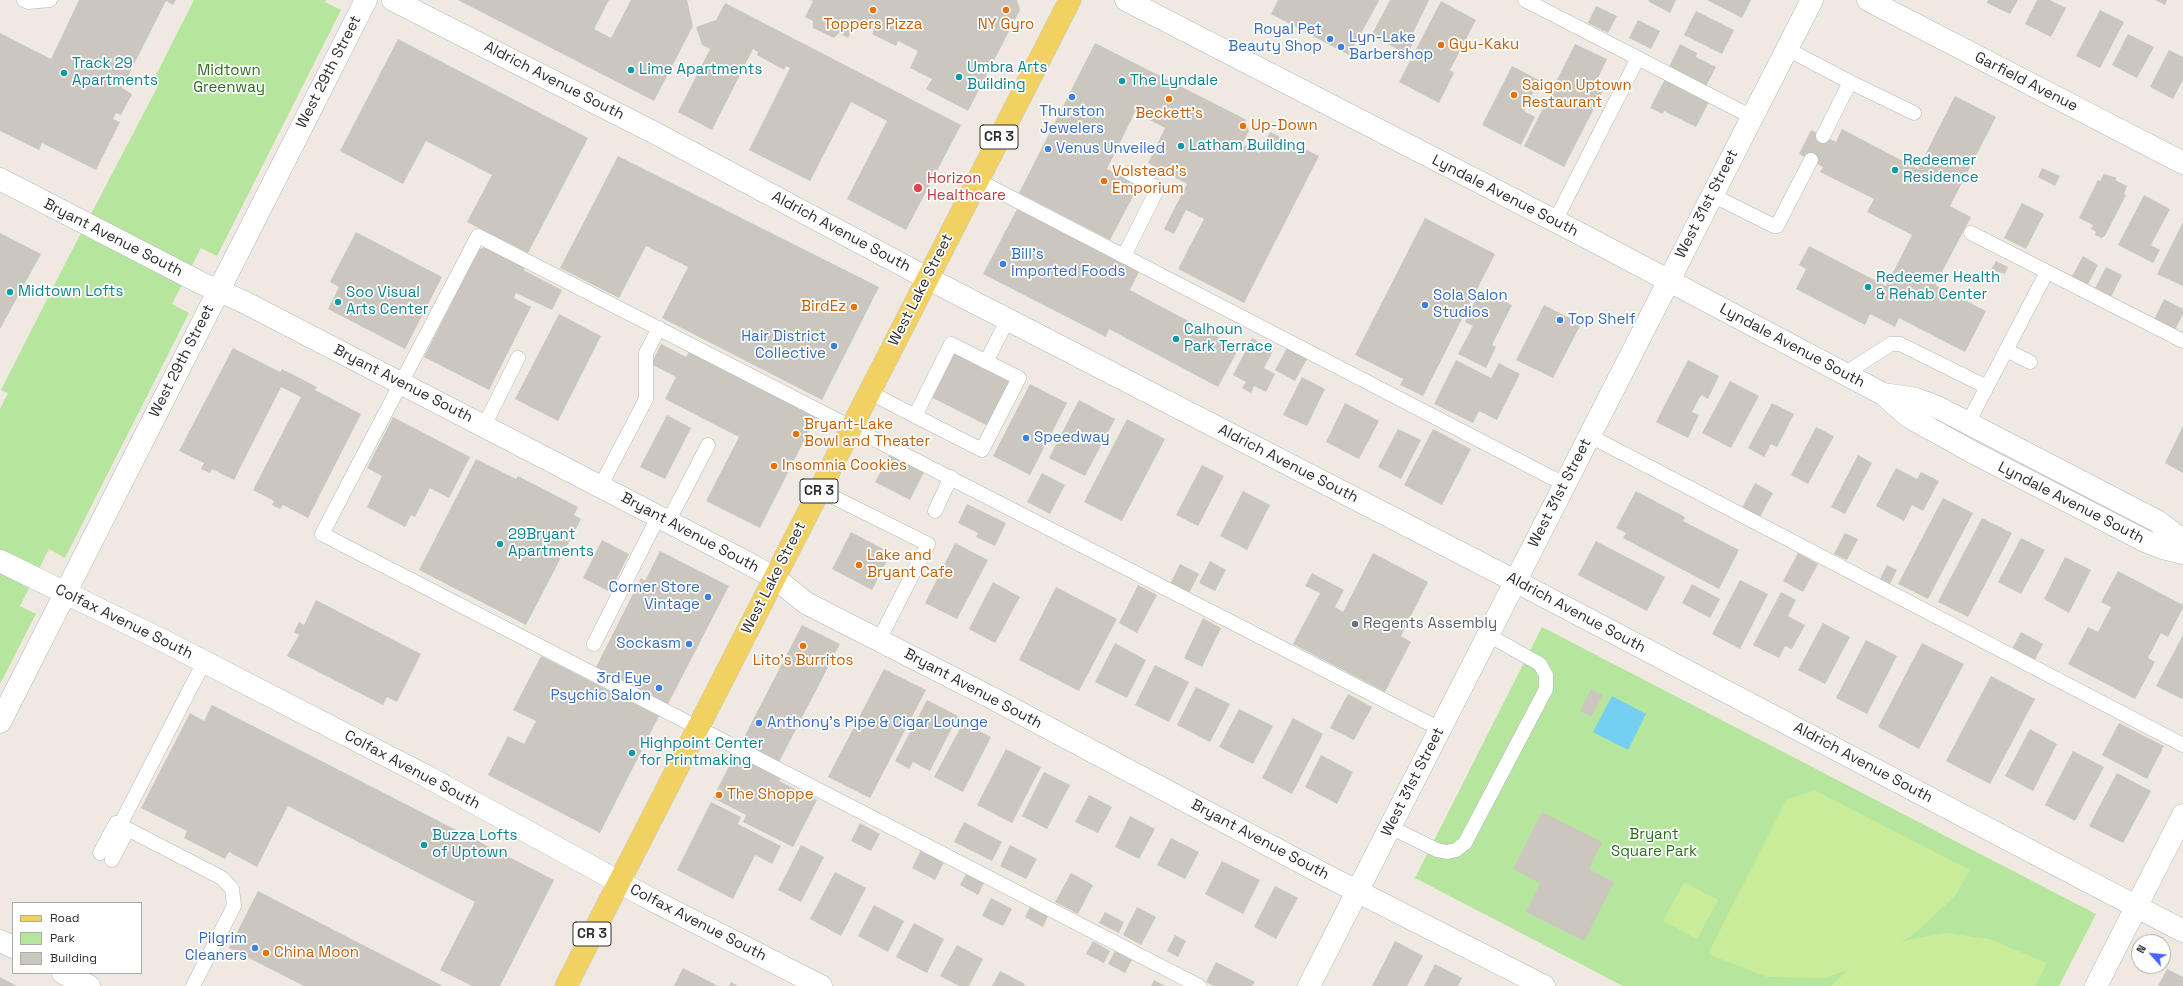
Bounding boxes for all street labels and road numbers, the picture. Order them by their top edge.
street label: West 29th Street [293,13,365,131]
street label: Aldrich Avenue South [481,38,627,124]
street label: Garfield Avenue [1971,48,2081,116]
road number: CR 3 [980,125,1018,149]
street label: West 31st Street [1672,147,1742,261]
street label: Lyndale Avenue South [1429,151,1581,241]
street label: Aldrich Avenue South [768,188,914,276]
street label: Bryant Avenue South [40,195,186,281]
street label: West Lake Street [885,231,957,349]
street label: Lyndale Avenue South [1716,300,1868,392]
street label: West 29th Street [146,302,218,420]
street label: Bryant Avenue South [330,341,476,427]
street label: Aldrich Avenue South [1215,421,1361,507]
street label: West 31st Street [1525,436,1595,550]
street label: Lyndale Avenue South [1995,458,2147,548]
road number: CR 3 [800,479,838,503]
street label: Bryant Avenue South [618,489,762,577]
street label: West Lake Street [738,519,810,637]
street label: Aldrich Avenue South [1503,569,1649,657]
street label: Colfax Avenue South [52,581,196,663]
street label: Bryant Avenue South [901,645,1045,733]
street label: Aldrich Avenue South [1790,719,1936,807]
street label: West 31st Street [1378,725,1448,839]
street label: Colfax Avenue South [341,727,483,813]
street label: Bryant Avenue South [1188,796,1332,884]
street label: Colfax Avenue South [627,881,769,965]
road number: CR 3 [573,922,611,946]

